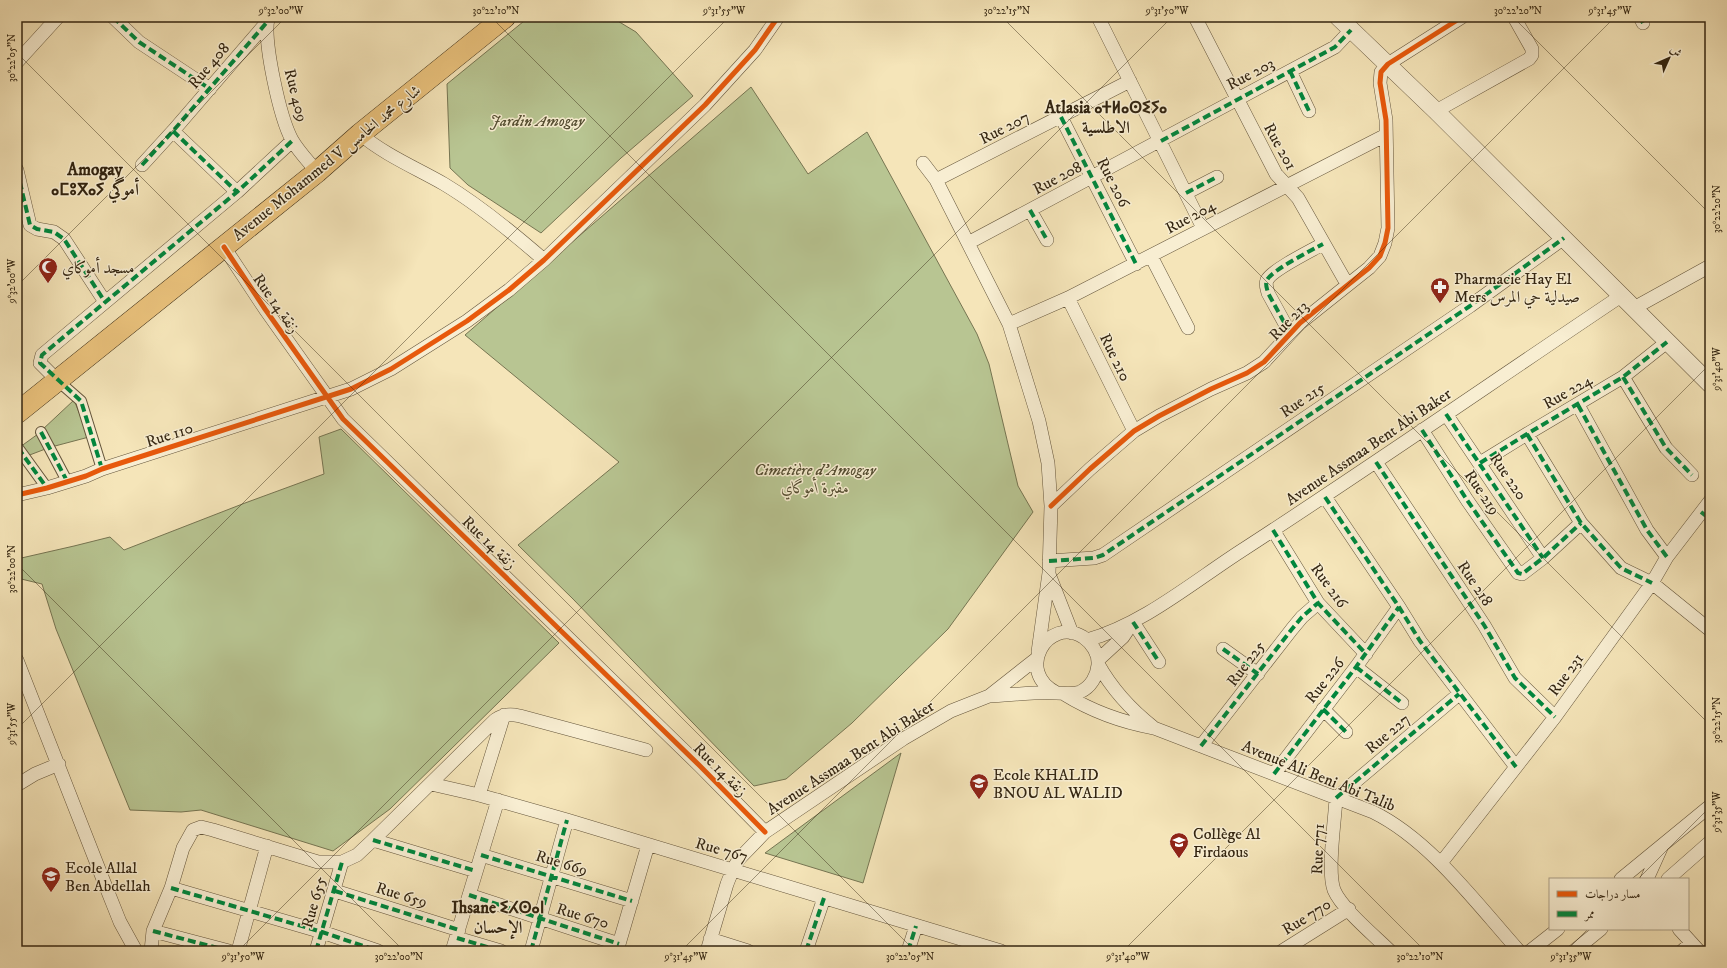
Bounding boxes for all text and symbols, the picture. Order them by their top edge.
text: 9°32'00"W [258,5,304,17]
text: 30°22'10"N [473,5,519,17]
text: 9°31'55"W [702,5,746,17]
text: 30°22'15"N [984,5,1030,17]
text: 9°31'50"W [1145,5,1189,17]
text: 30°22'20"N [1494,5,1542,17]
text: 9°31'45"W [1588,5,1632,17]
text: 30°22'05"N [6,34,18,82]
street label: Rue 408 [184,38,234,93]
north arrow [1649,38,1689,78]
text: ش [1667,43,1684,61]
street label: Rue 203 [1223,53,1278,95]
street label: Rue 409 [280,67,312,124]
street label: Avenue Mohammed V شارع محمد الخامس [228,80,427,247]
district label: Atlasia ⴰⵜⵍⴰⵙⵉⵢⴰ الاطلسية [1044,97,1167,139]
street label: Rue 207 [976,107,1033,149]
park label: Jardin Amogay [490,111,586,131]
street label: Rue 201 [1259,119,1301,174]
street label: Rue 206 [1092,154,1134,211]
street label: Rue 208 [1029,157,1086,199]
district label: Amogay ⴰⵎⵓⴳⴰⵢ أموگي [51,159,140,204]
text: 30°22'20"N [1711,185,1723,233]
street label: Rue 204 [1162,195,1220,238]
mosque icon: مسجد أموكاي [37,256,59,284]
place label: مسجد أموكاي [62,256,135,280]
text: 9°32'00"W [6,258,18,304]
place label: Pharmacie Hay El Mers صيدلية حي المرس [1454,269,1580,309]
street label: Rue 14 زنقة [248,270,304,337]
pharmacy icon: Pharmacie Hay El Mers صيدلية حي المرس [1429,276,1451,304]
street label: Rue 213 [1265,296,1313,345]
street label: Rue 210 [1095,330,1135,385]
text: 9°31'40"W [1711,346,1723,392]
street label: Rue 224 [1539,369,1596,414]
street label: Rue 215 [1276,378,1329,422]
street label: Avenue Assmaa Bent Abi Baker [1282,384,1455,510]
street label: Rue 110 [143,418,196,452]
street label: Rue 220 [1485,449,1531,504]
park label: Cimetière d'Amogay مقبرة أموگاي [754,460,877,500]
street label: Rue 219 [1460,466,1504,519]
street label: Rue 14 زنقة [458,512,521,574]
text: 30°22'00"N [6,545,18,593]
street label: Rue 218 [1453,557,1497,610]
street label: Rue 216 [1306,559,1352,612]
street label: Rue 225 [1222,637,1269,690]
street label: Rue 231 [1544,649,1588,700]
street label: Rue 226 [1301,653,1349,707]
street label: Avenue Assmaa Bent Abi Baker [763,696,938,819]
text: 30°22'15"N [1711,697,1723,743]
text: 9°31'55"W [6,702,18,746]
street label: Rue 227 [1361,709,1414,758]
street label: Avenue Ali Beni Abi Talib [1239,736,1398,816]
street label: Rue 14 زنقة [689,738,752,801]
place label: Ecole KHALID BNOU AL WALID [993,765,1123,803]
school or university icon: Ecole KHALID BNOU AL WALID [968,772,990,800]
text: 9°31'35"W [1711,791,1723,833]
street label: Rue 771 [1307,823,1329,875]
place label: Collège Al Firdaous [1193,824,1261,862]
school or university icon: Collège Al Firdaous [1168,831,1190,859]
street label: Rue 767 [693,833,750,867]
street label: Rue 669 [533,846,590,880]
place label: Ecole Allal Ben Abdellah [65,858,151,896]
school or university icon: Ecole Allal Ben Abdellah [40,865,62,893]
street label: Rue 655 [297,874,331,930]
street label: Rue 659 [374,878,430,912]
legend [1549,878,1689,930]
text: مسار دراجات [1585,887,1641,902]
street label: Rue 770 [1278,894,1335,940]
district label: Ihsane ⵉⵃⵙⴰⵏ الإحسان [451,897,545,940]
street label: Rue 670 [554,899,611,933]
text: ممر [1583,907,1595,922]
text: 9°31'50"W [221,951,265,963]
text: 30°22'00"N [375,951,423,963]
text: 9°31'45"W [664,951,708,963]
text: 30°22'05"N [886,951,934,963]
text: 9°31'40"W [1105,951,1151,963]
text: 30°22'10"N [1397,951,1443,963]
text: 9°31'35"W [1550,951,1592,963]

